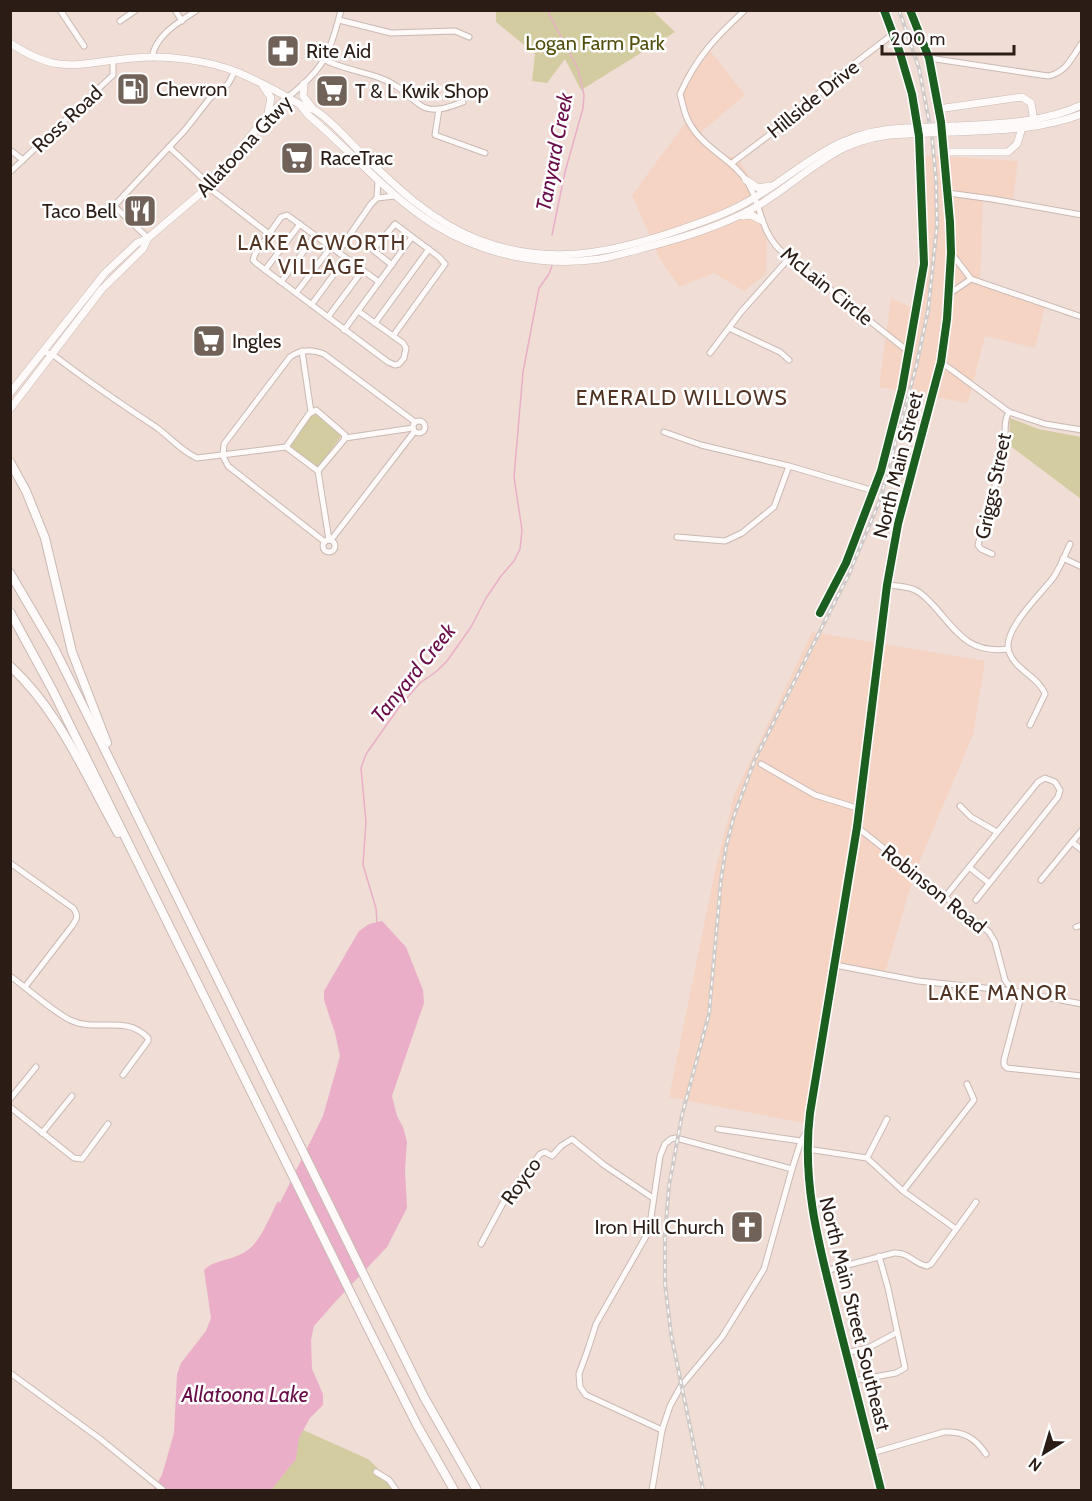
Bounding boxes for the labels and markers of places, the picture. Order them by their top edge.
pharmacy icon: Rite Aid [265,33,301,69]
place label: Rite Aid [306,39,371,63]
fuel station icon: Chevron [115,71,151,107]
supermarket icon: T & L Kwik Shop [314,73,350,109]
place label: Chevron [156,77,227,101]
place label: T & L Kwik Shop [355,79,489,103]
supermarket icon: RaceTrac [279,140,315,176]
place label: RaceTrac [320,146,393,170]
restaurant icon: Taco Bell [122,193,158,229]
place label: Taco Bell [42,199,117,223]
supermarket icon: Ingles [191,323,227,359]
place label: Ingles [232,329,281,353]
church icon: Iron Hill Church [729,1209,765,1245]
place label: Iron Hill Church [595,1215,724,1239]

